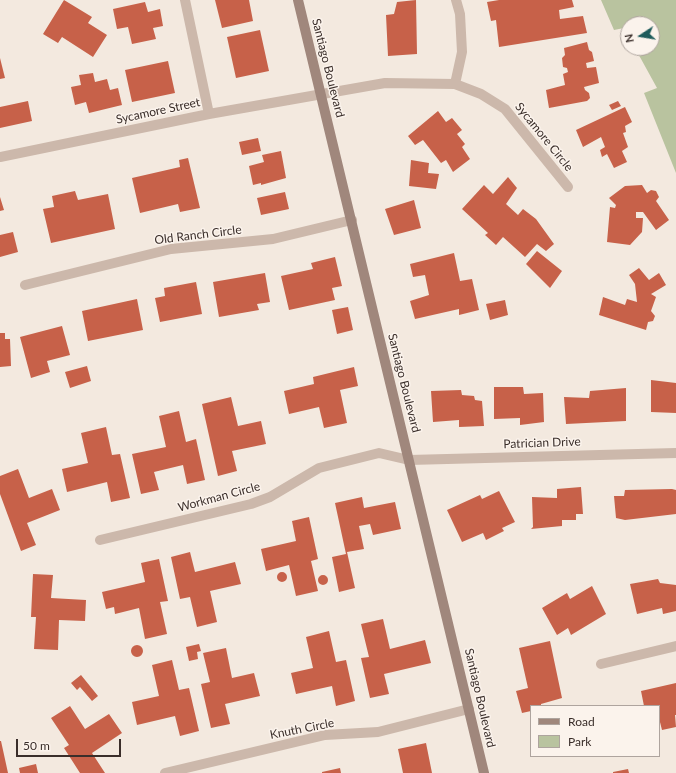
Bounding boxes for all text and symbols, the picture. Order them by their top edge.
north arrow [620,16,660,56]
street label: Santiago Boulevard [309,17,347,119]
text: N [622,33,636,44]
street label: Sycamore Street [115,95,201,127]
street label: Sycamore Circle [512,100,576,174]
street label: Old Ranch Circle [154,223,242,247]
street label: Santiago Boulevard [385,332,423,434]
street label: Patrician Drive [503,434,581,452]
street label: Workman Circle [176,479,262,515]
street label: Santiago Boulevard [462,647,498,749]
legend [530,705,660,757]
text: Road [568,714,595,729]
street label: Knuth Circle [269,716,335,742]
scale bar [18,731,123,757]
text: Park [568,734,591,749]
text: 50 m [23,738,50,753]

